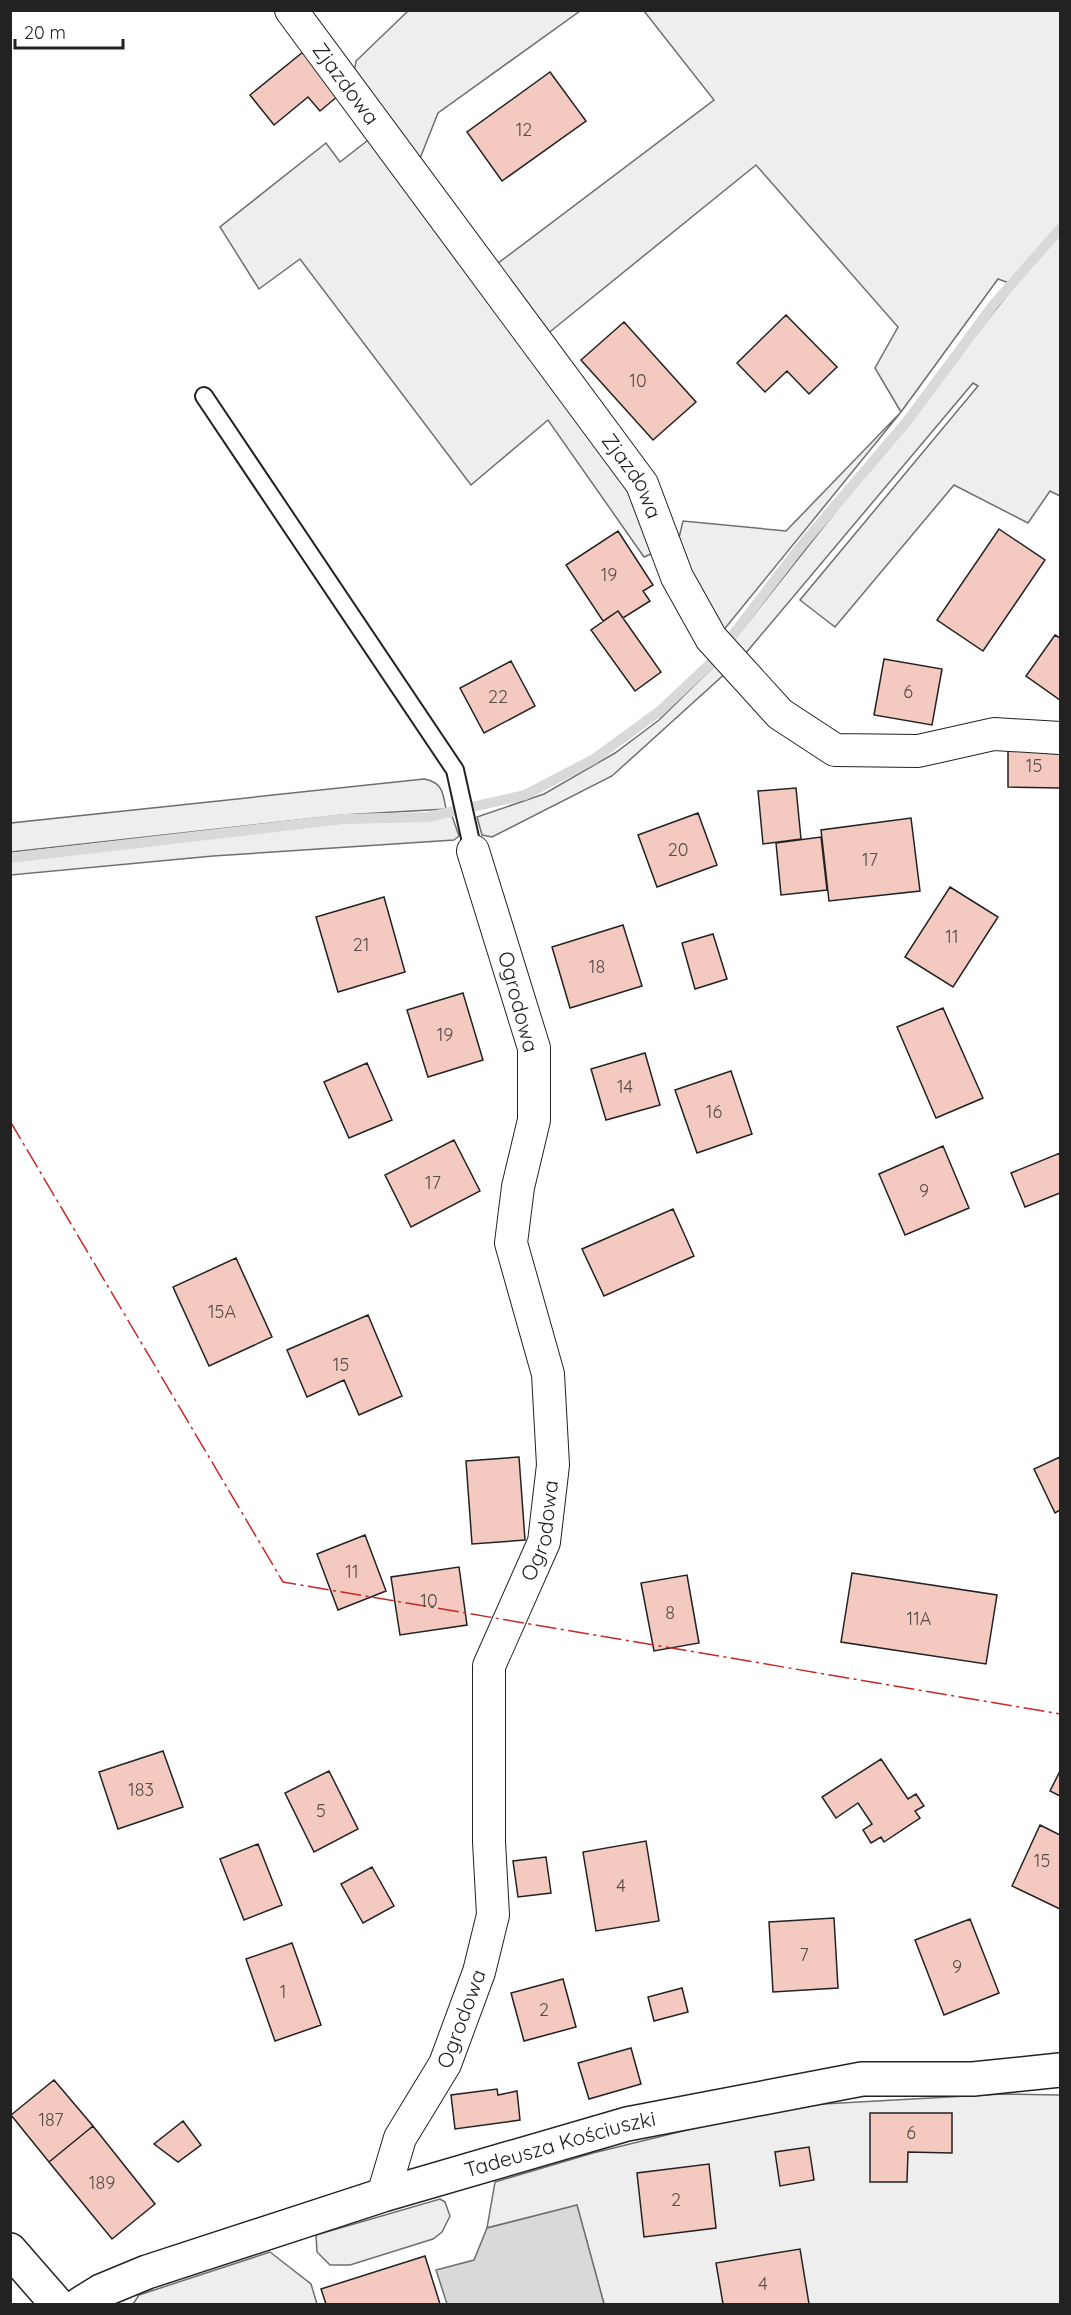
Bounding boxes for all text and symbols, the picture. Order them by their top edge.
scale bar [15,12,123,50]
text: 20 m [24,21,66,44]
street label: Zjazdowa [308,37,386,130]
house number: 12 [516,118,532,141]
house number: 10 [629,369,647,392]
street label: Zjazdowa [597,428,668,522]
house number: 19 [601,563,617,586]
house number: 6 [903,680,913,703]
house number: 22 [488,685,508,708]
house number: 15 [1026,754,1042,777]
house number: 20 [668,838,688,861]
house number: 17 [862,848,878,871]
house number: 11 [945,925,959,948]
house number: 21 [353,933,369,956]
street label: Ogrodowa [493,948,545,1055]
house number: 18 [589,955,605,978]
house number: 19 [437,1023,453,1046]
house number: 14 [617,1075,633,1098]
house number: 16 [706,1100,722,1123]
house number: 17 [425,1171,441,1194]
house number: 9 [919,1179,929,1202]
house number: 15A [208,1300,236,1323]
house number: 15 [333,1353,349,1376]
street label: Ogrodowa [514,1479,563,1585]
house number: 11 [345,1560,359,1583]
house number: 10 [420,1589,438,1612]
house number: 8 [665,1601,675,1624]
house number: 11A [907,1607,932,1630]
house number: 183 [128,1778,154,1801]
house number: 5 [316,1799,326,1822]
house number: 15 [1034,1849,1050,1872]
house number: 4 [616,1874,626,1897]
house number: 7 [799,1943,809,1966]
house number: 9 [952,1955,962,1978]
street label: Ogrodowa [431,1966,491,2072]
house number: 1 [280,1980,286,2003]
house number: 2 [539,1998,549,2021]
street label: Tadeusza Kościuszki [461,2105,658,2183]
house number: 187 [38,2108,64,2131]
house number: 6 [906,2121,916,2144]
house number: 189 [89,2171,115,2194]
house number: 2 [671,2188,681,2211]
house number: 4 [758,2272,768,2295]

